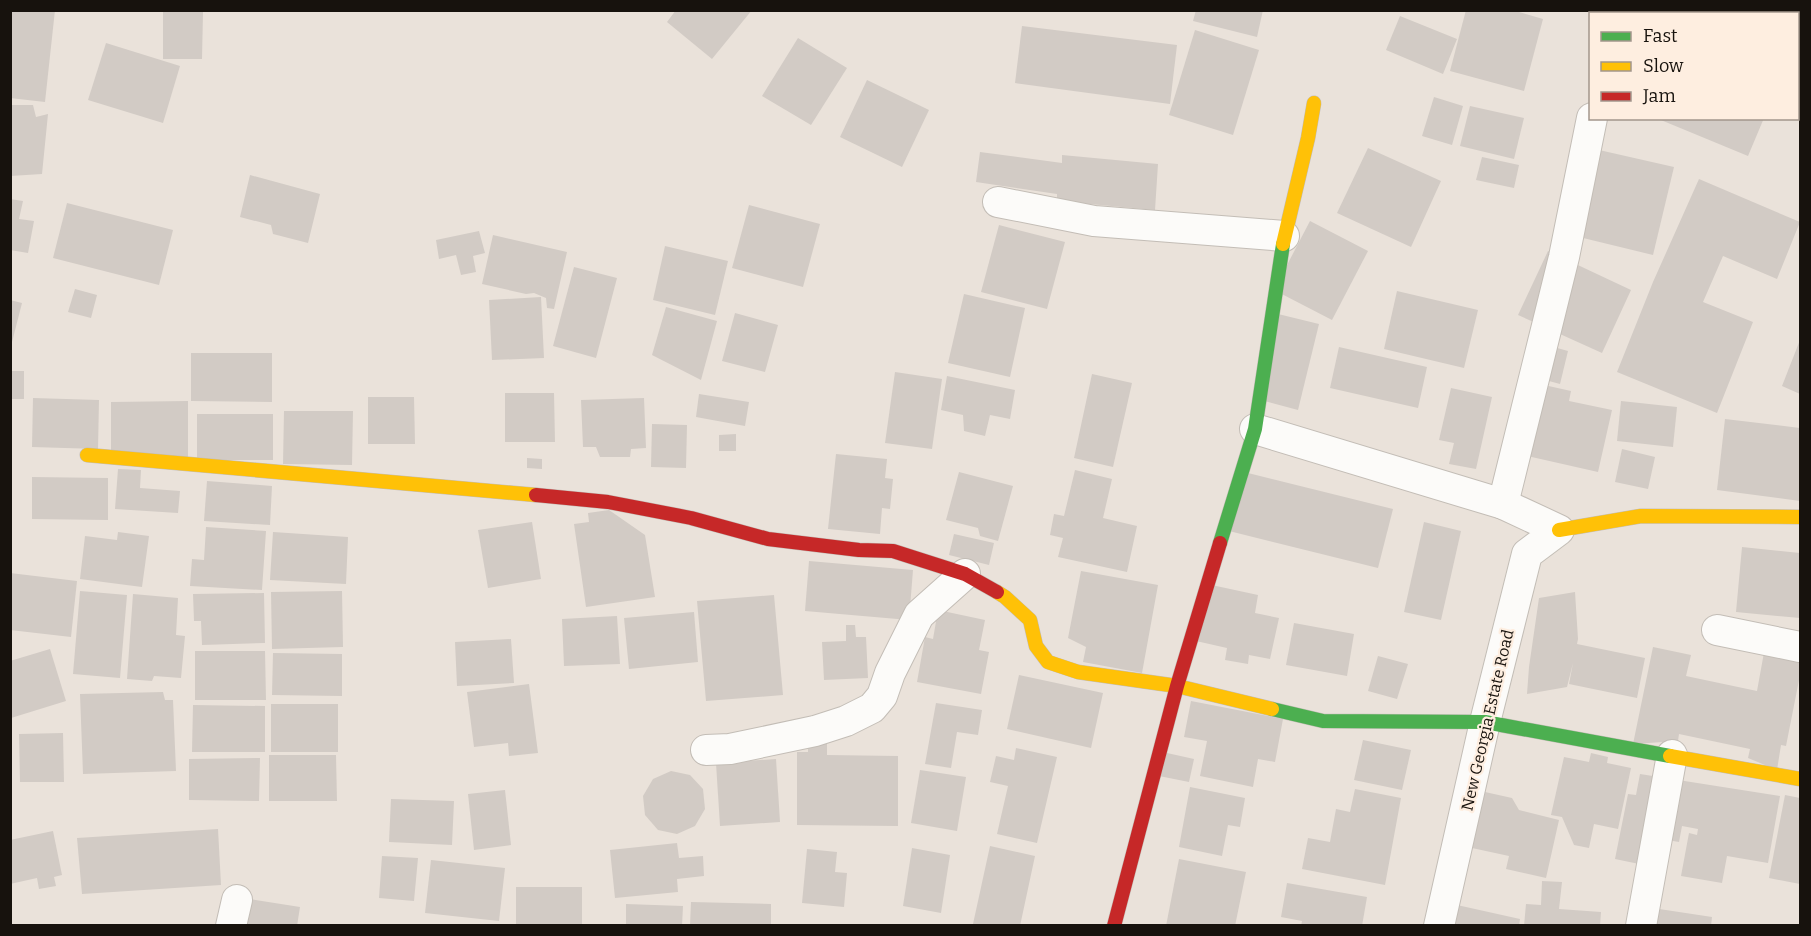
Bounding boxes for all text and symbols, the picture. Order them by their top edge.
legend [1589,12,1799,120]
text: Fast [1643,25,1678,47]
text: Slow [1643,55,1684,77]
text: Jam [1642,85,1676,107]
street label: New Georgia Estate Road [1457,627,1518,813]

